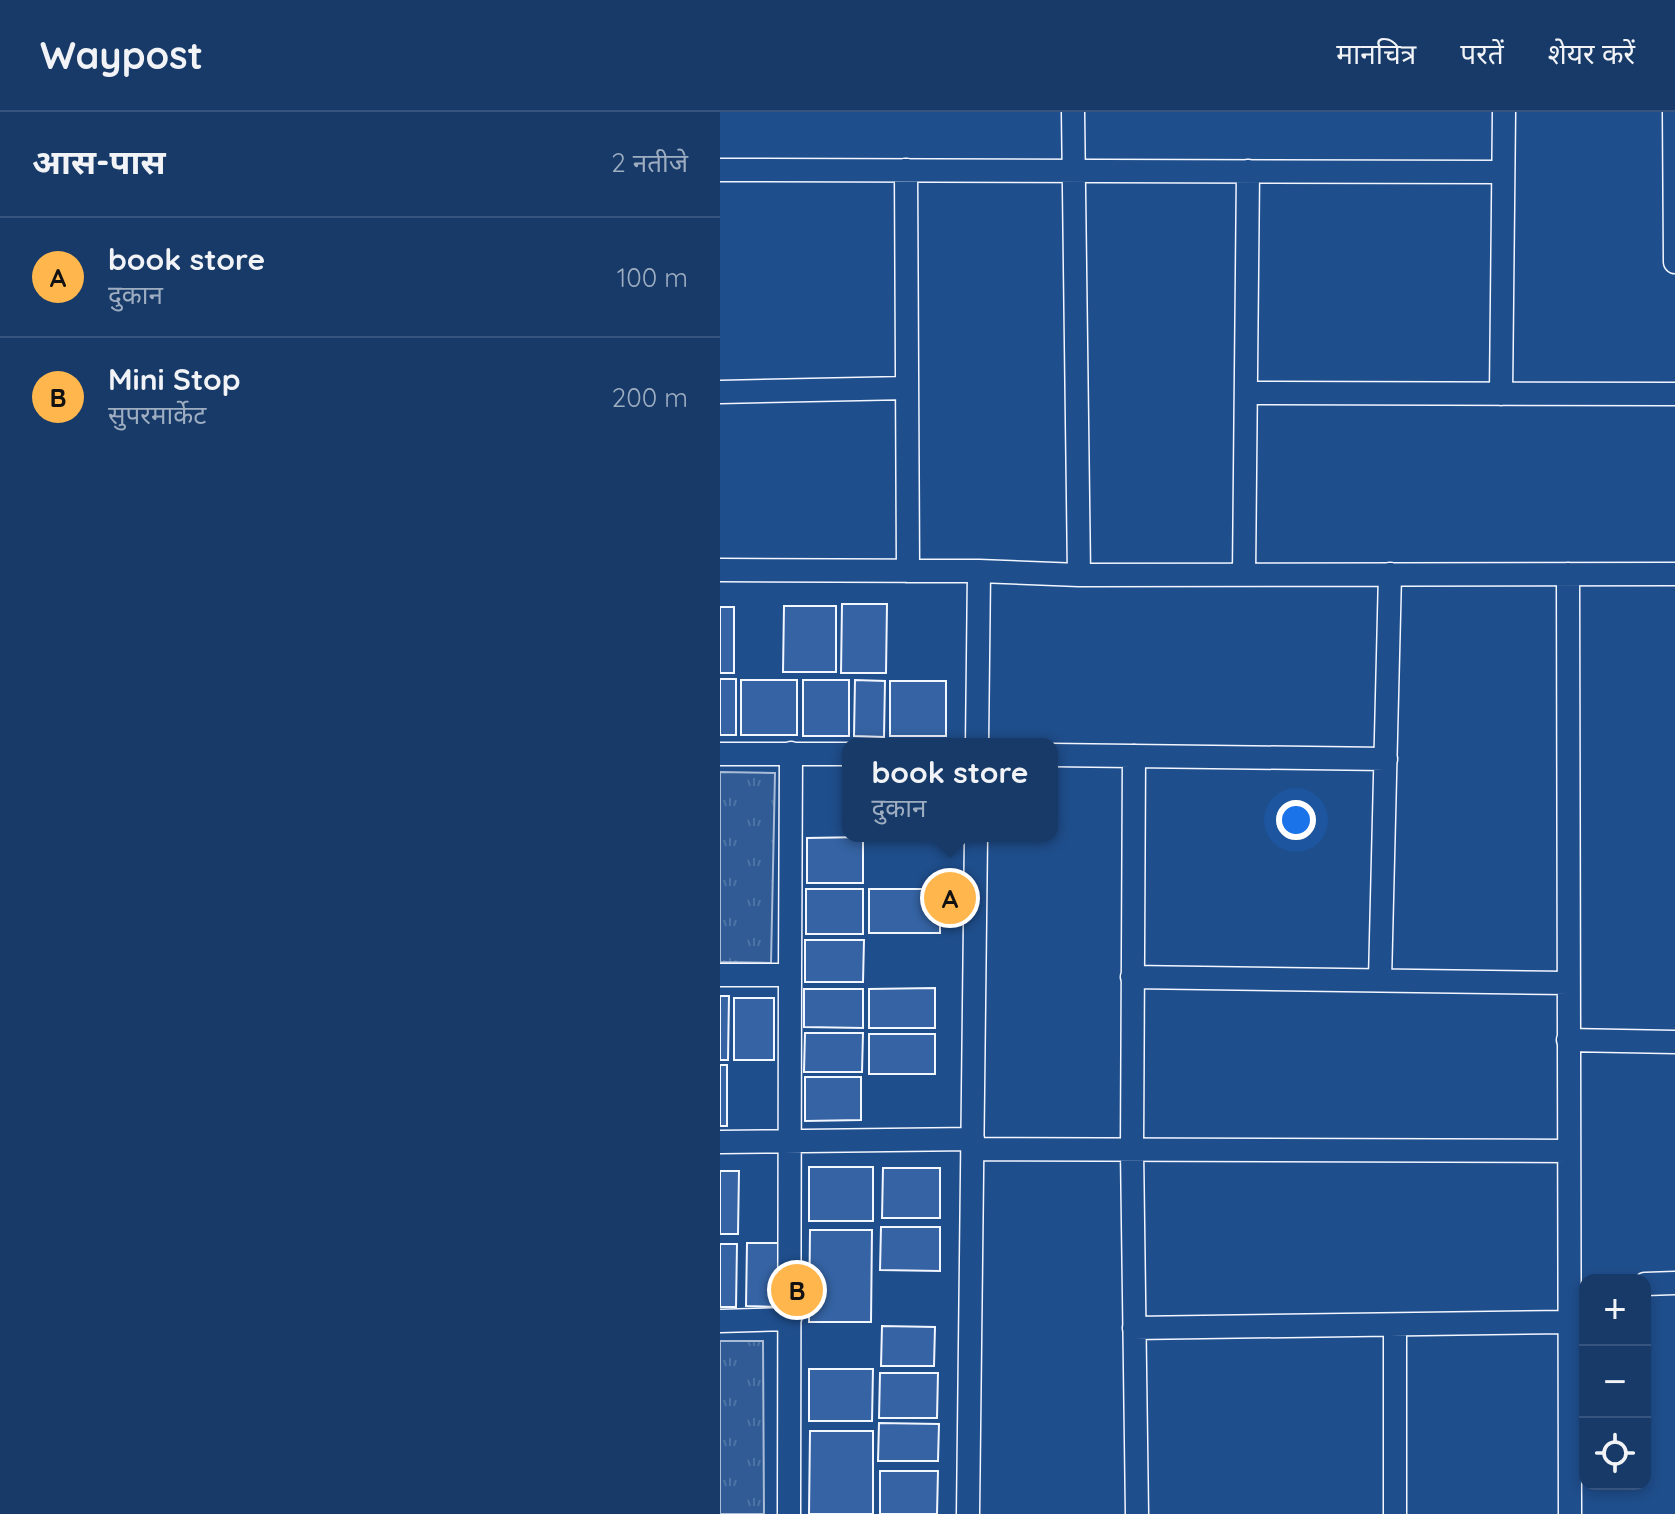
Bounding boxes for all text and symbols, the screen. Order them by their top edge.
text: Waypost [40,31,203,79]
text: मानचित्र [1336,36,1416,71]
text: परतें [1460,36,1504,71]
text: शेयर करें [1548,36,1635,71]
text: आस-पास [32,140,166,183]
text: 2 नतीजे [611,146,688,179]
text: book store [108,240,265,278]
text: A [50,261,66,294]
text: 100 m [617,261,688,294]
text: दुकान [108,278,163,311]
text: Mini Stop [108,360,241,398]
text: B [49,381,67,414]
text: 200 m [612,381,688,414]
text: सुपरमार्केट [108,398,206,431]
popup [842,738,1058,842]
text: book store [871,753,1029,791]
text: दुकान [871,791,926,824]
your location [1276,800,1316,840]
pin: A [924,868,976,928]
pin: B [771,1260,823,1320]
map controls [1579,1274,1651,1490]
button: + [1579,1274,1651,1346]
button: − [1579,1346,1651,1418]
button: locate [1579,1418,1651,1490]

